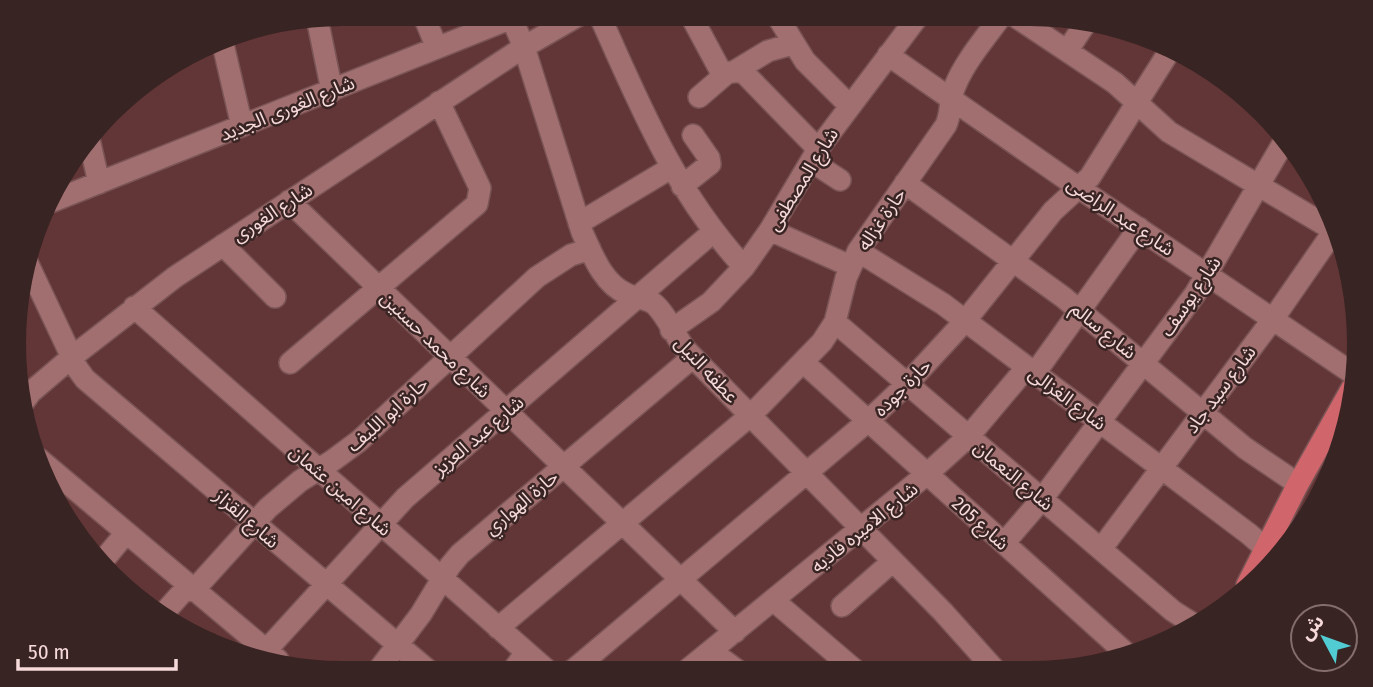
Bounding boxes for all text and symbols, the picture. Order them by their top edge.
street label: شارع الغورى الجديد [217,71,359,148]
street label: شارع المصطفى [762,124,845,236]
street label: شارع عبد الراضى [1062,172,1179,262]
street label: شارع الغورى [228,178,318,249]
street label: حارة غزاله [852,184,911,255]
street label: شارع يوسف [1155,252,1227,342]
street label: شارع محمد حسنين [374,286,495,404]
street label: شارع سالم [1064,297,1141,366]
street label: عطفه النيل [670,331,743,408]
street label: شارع سيد جاد [1180,341,1262,439]
street label: حارة جوده [869,354,936,421]
street label: شارع الغزالى [1023,362,1111,437]
street label: حارة ابو الليف [342,372,433,457]
street label: شارع عبد العزيز [427,391,530,482]
street label: شارع النعمان [968,435,1058,517]
street label: شارع امين عثمان [284,440,396,542]
street label: حارة الهواري [480,465,565,542]
street label: شارع الاميره فاديه [806,477,924,579]
street label: شارع القزاز [207,483,284,554]
street label: شارع 205 [946,492,1014,556]
north arrow [1289,603,1359,673]
text: ش [1294,610,1329,645]
scale bar [18,628,175,672]
text: 50 m [28,639,70,665]

